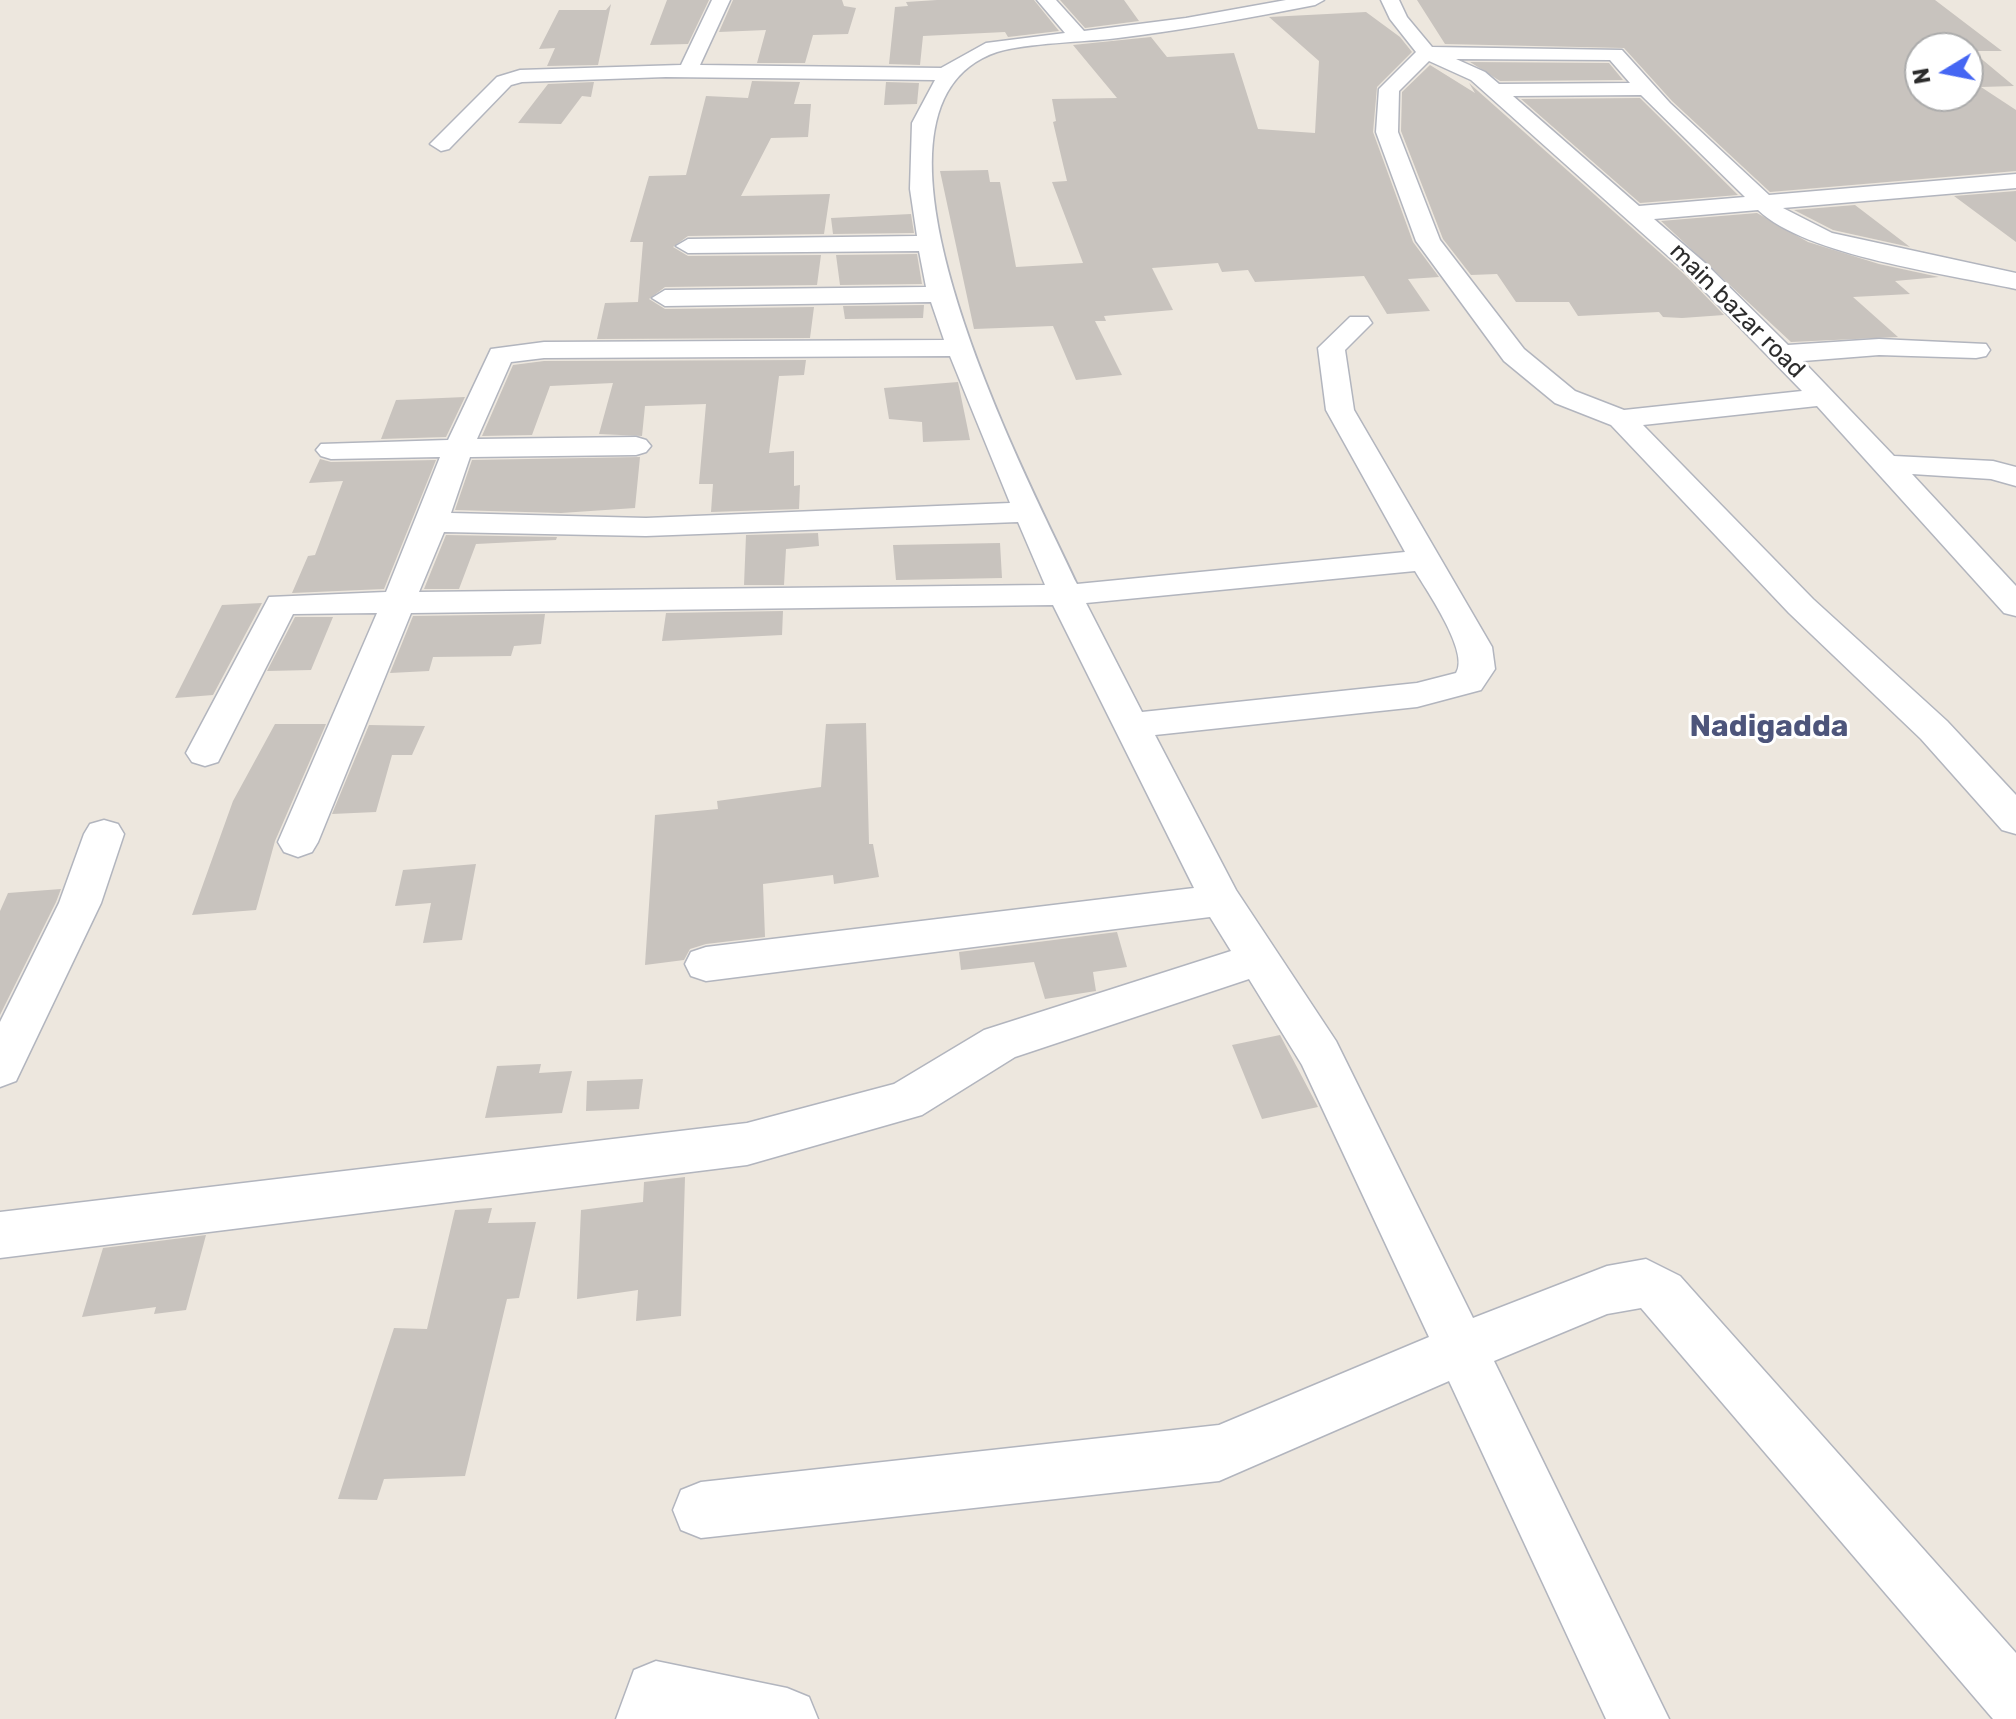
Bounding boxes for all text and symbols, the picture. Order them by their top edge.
north arrow [1904,32,1984,112]
text: N [1907,66,1937,86]
street label: main bazar road [1664,238,1810,384]
district label: Nadigadda [1689,709,1849,745]

